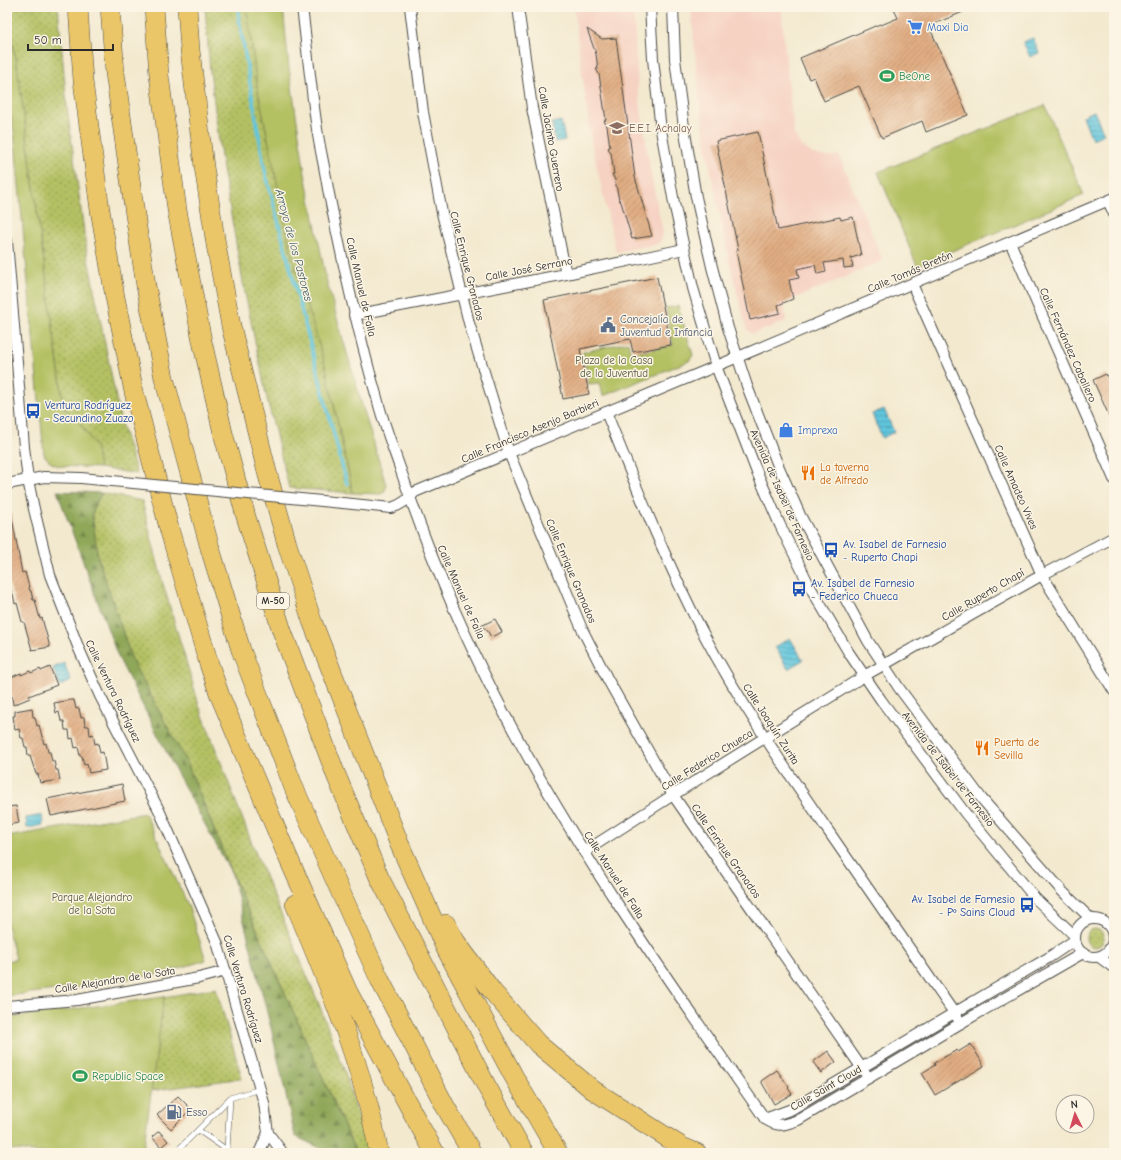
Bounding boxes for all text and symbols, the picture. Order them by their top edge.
supermarket icon: Maxi Dia [906,18,924,36]
place label: Maxi Dia [927,21,968,34]
scale bar [28,26,113,52]
text: 50 m [34,33,62,47]
sports icon: BeOne [878,67,896,85]
place label: BeOne [899,70,930,83]
street label: Calle Jacinto Guerrero [535,85,567,193]
school or university icon: E.E.I. Achalay [608,119,626,137]
place label: E.E.I. Achalay [629,122,692,135]
water label: Arroyo de los Pastores [272,186,316,303]
street label: Calle Enrique Granados [447,210,487,322]
street label: Calle Manuel de Falla [343,236,379,338]
street label: Calle Tomás Bretón [865,248,955,296]
street label: Calle José Serrano [484,254,574,284]
street label: Calle Fernández Caballero [1037,286,1099,404]
place label: Concejalía de Juventud e Infancia [620,313,713,339]
public building icon: Concejalía de Juventud e Infancia [599,316,617,334]
park label: Plaza de la Casa de la Juventud [575,354,653,380]
street label: Calle Francisco Asenjo Barbieri [459,396,601,466]
place label: Ventura Rodríguez - Secundino Zuazo [45,399,134,425]
bus stop icon: Ventura Rodríguez - Secundino Zuazo [24,402,42,420]
shop icon: Imprexa [777,421,795,439]
place label: Imprexa [798,424,838,437]
street label: Avenida de Isabel de Farnesio [747,427,817,563]
street label: Calle Amadeo Vives [991,443,1041,532]
place label: La taverna de Alfredo [820,461,869,487]
restaurant icon: La taverna de Alfredo [799,464,817,482]
street label: Calle Enrique Granados [543,517,599,626]
place label: Av. Isabel de Farnesio - Ruperto Chapi [843,538,947,564]
bus stop icon: Av. Isabel de Farnesio - Ruperto Chapi [822,541,840,559]
street label: Calle Manuel de Falla [434,543,488,641]
street label: Calle Ruperto Chapí [939,566,1027,624]
place label: Av. Isabel de Farnesio - Federico Chueca [811,577,915,603]
bus stop icon: Av. Isabel de Farnesio - Federico Chueca [790,580,808,598]
road number: M-50 [257,593,289,609]
street label: Calle Ventura Rodríguez [83,638,144,744]
street label: Calle Joaquín Zurita [740,681,802,767]
street label: Avenida de Isabel de Farnesio [899,709,997,829]
street label: Calle Federico Chueca [659,727,755,793]
place label: Puerta de Sevilla [994,736,1040,762]
restaurant icon: Puerta de Sevilla [973,739,991,757]
street label: Calle Enrique Granados [689,801,764,901]
street label: Calle Manuel de Falla [581,829,647,921]
park label: Parque Alejandro de la Sota [52,891,132,917]
place label: Av. Isabel de Farnesio - Pº Sains Cloud [911,893,1015,919]
bus stop icon: Av. Isabel de Farnesio - Pº Sains Cloud [1018,896,1036,914]
street label: Calle Ventura Rodríguez [220,933,266,1045]
street label: Calle Alejandro de la Sota [54,964,176,996]
street label: Calle Saint Cloud [788,1062,864,1114]
sports icon: Republic Space [71,1067,89,1085]
place label: Republic Space [92,1070,164,1083]
north arrow [1055,1094,1095,1134]
text: N [1070,1098,1078,1111]
fuel station icon: Esso [165,1103,183,1121]
place label: Esso [186,1106,208,1119]

